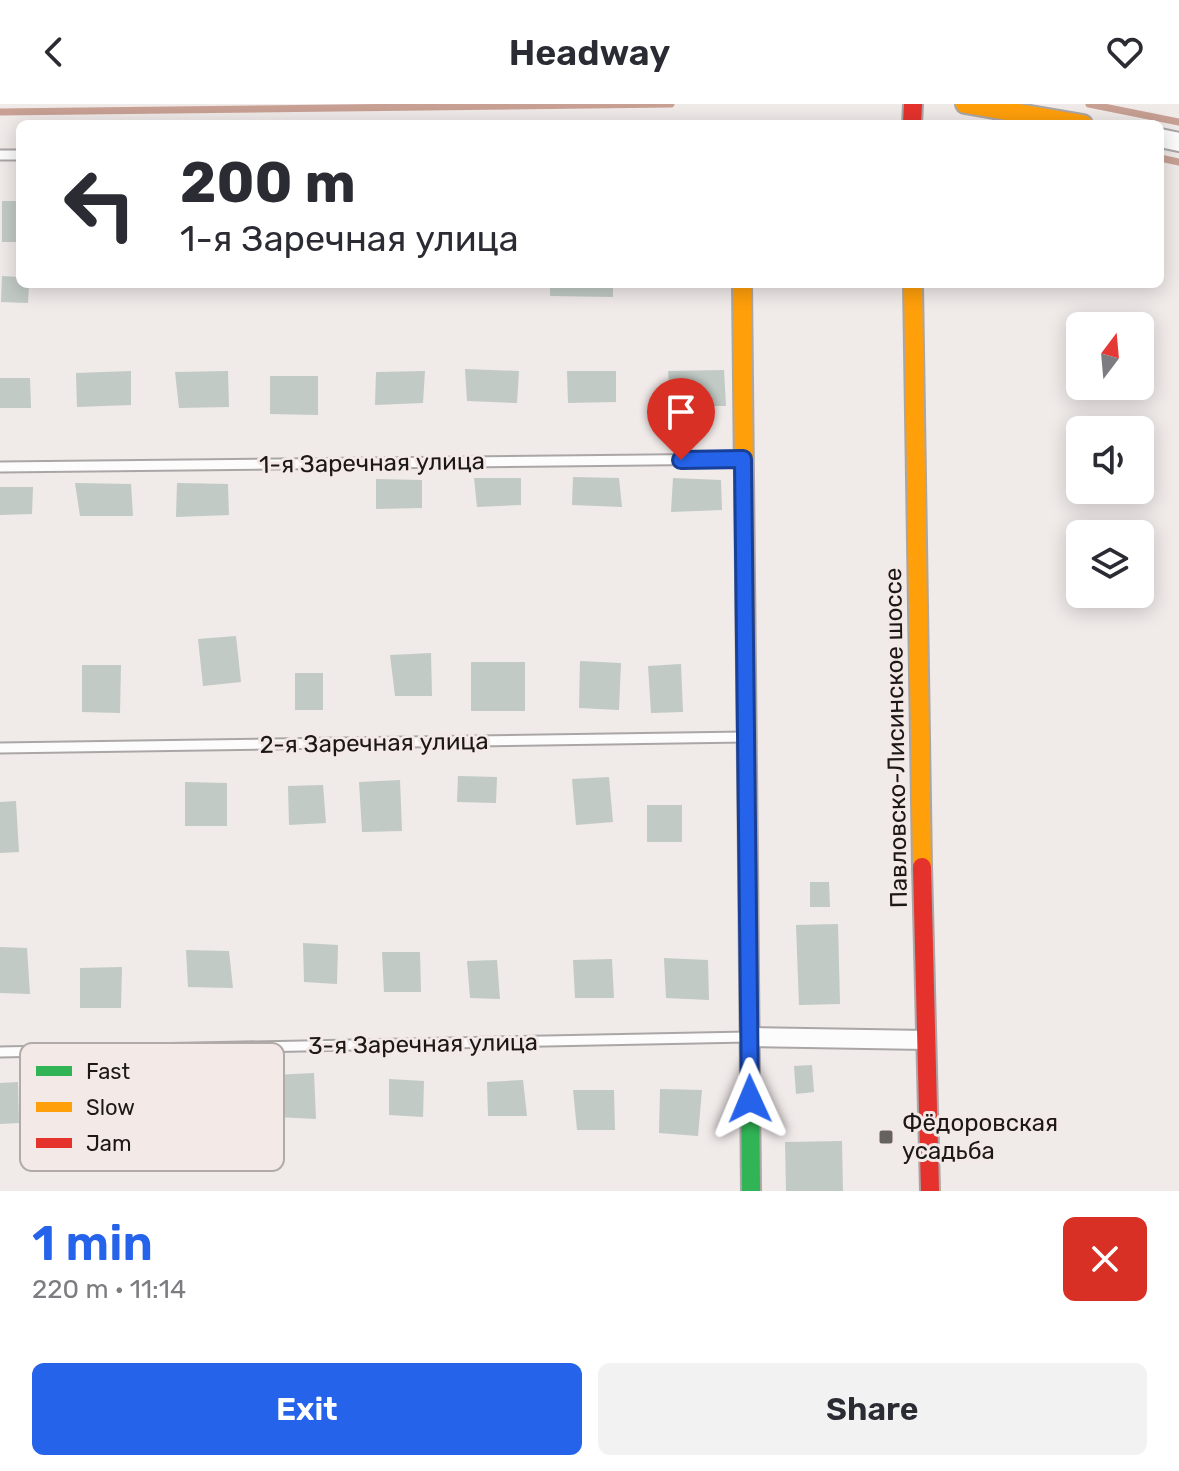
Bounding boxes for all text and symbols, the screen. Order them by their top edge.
icon: back [32,30,76,74]
icon: heart [1103,30,1147,74]
text: Headway [509,31,670,74]
text: 200 m [180,150,356,216]
icon: left [48,152,152,256]
text: 1-я Заречная улица [180,217,519,260]
north arrow [1066,312,1154,400]
map controls [1066,312,1154,608]
pin [647,378,715,460]
icon: arrive [659,390,703,434]
button: sound [1066,416,1154,504]
street label: 1-я Заречная улица [259,447,485,479]
button: layers [1066,520,1154,608]
street label: Павловско-Лисинское шоссе [879,568,913,908]
street label: 2-я Заречная улица [259,727,489,759]
street label: 3-я Заречная улица [308,1028,538,1060]
legend [20,1043,284,1171]
position arrow [708,1057,792,1141]
text: Fast [86,1058,131,1085]
text: Slow [86,1094,135,1121]
place label: Фёдоровская усадьба [902,1109,1058,1165]
marker: Фёдоровская усадьба [877,1128,895,1146]
text: Jam [86,1130,132,1157]
text: 1 min [32,1215,153,1272]
button: close [1063,1217,1147,1301]
text: 220 m · 11:14 [32,1274,186,1305]
button: Exit [32,1363,582,1455]
button: Share [598,1363,1147,1455]

